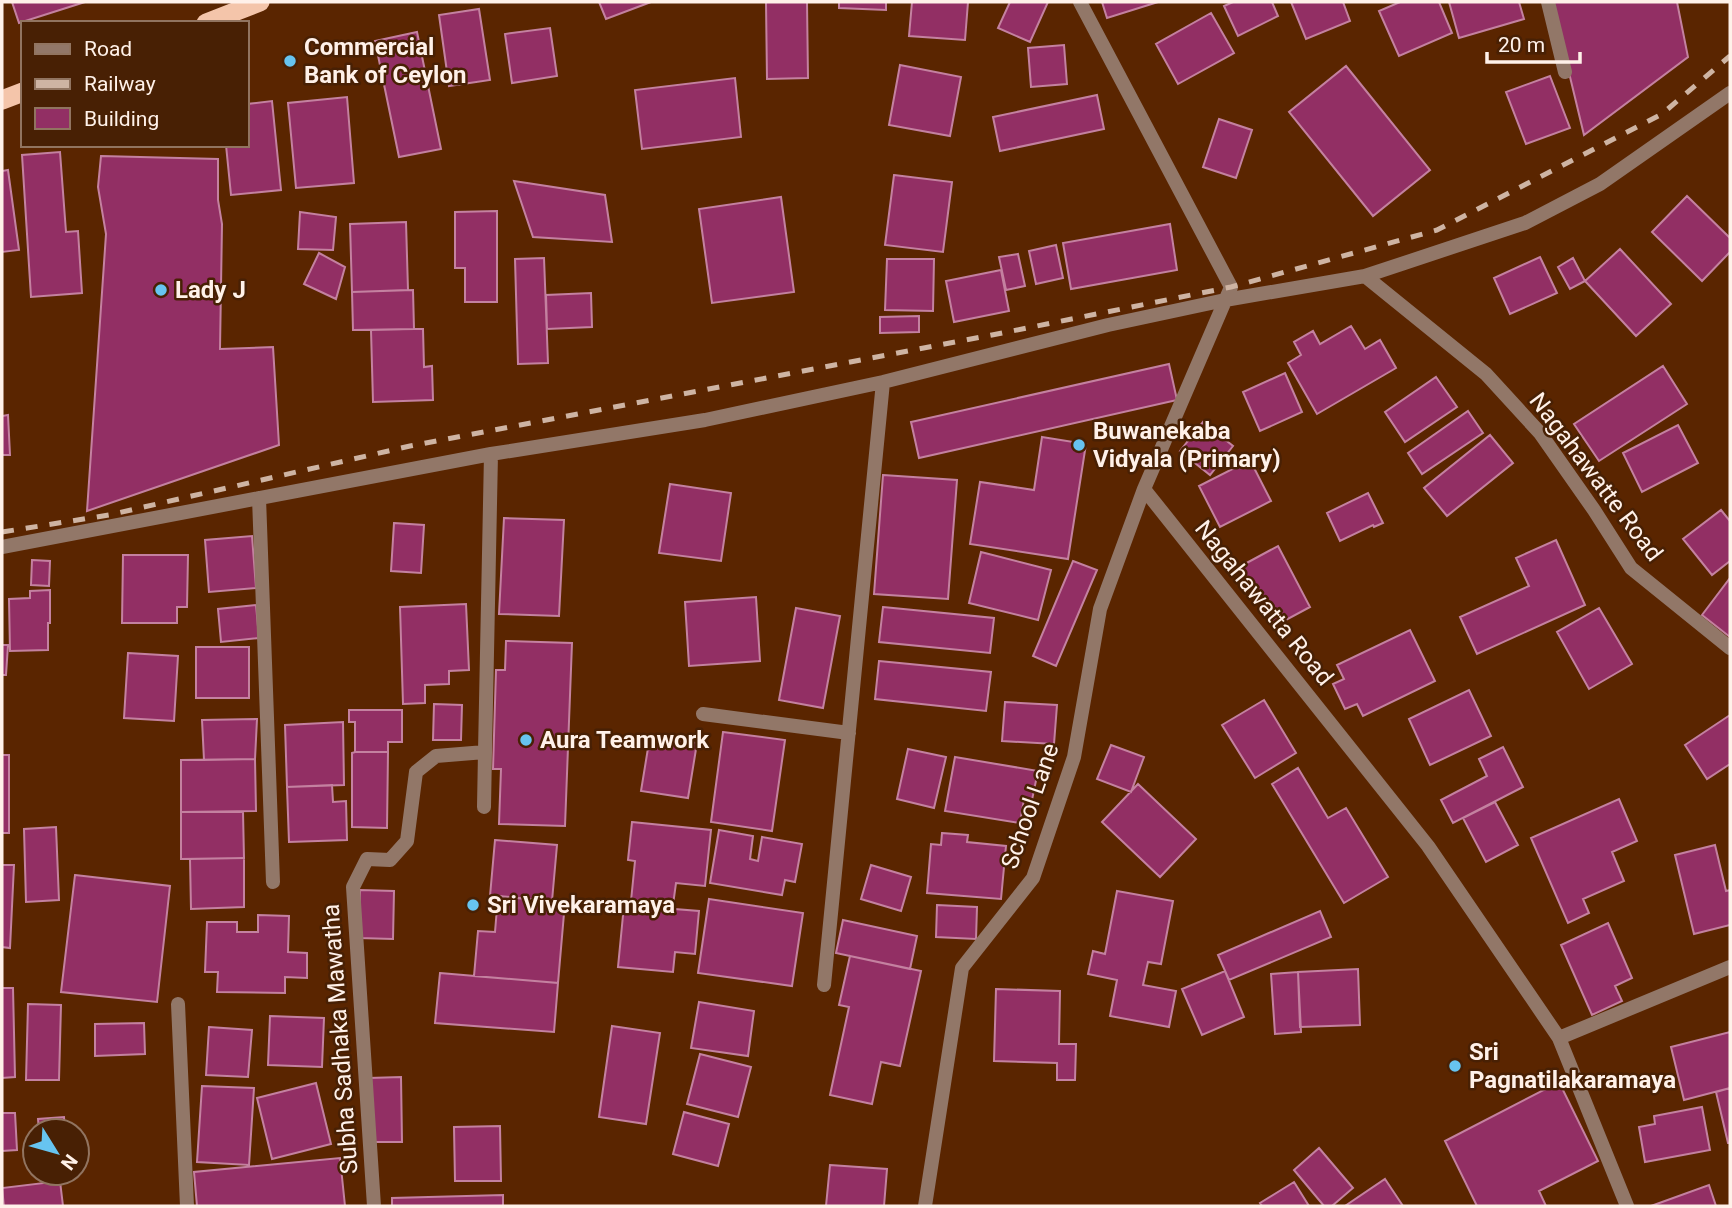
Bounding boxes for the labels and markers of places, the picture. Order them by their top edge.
place label: Commercial Bank of Ceylon [304,33,466,89]
marker: Commercial Bank of Ceylon [282,53,298,69]
place label: Lady J [175,276,246,304]
marker: Lady J [153,282,169,298]
place label: Buwanekaba Vidyala (Primary) [1093,417,1281,473]
marker: Buwanekaba Vidyala (Primary) [1071,437,1087,453]
place label: Aura Teamwork [540,726,710,754]
marker: Aura Teamwork [518,732,534,748]
place label: Sri Vivekaramaya [487,891,675,919]
marker: Sri Vivekaramaya [465,897,481,913]
place label: Sri Pagnatilakaramaya [1469,1038,1676,1094]
marker: Sri Pagnatilakaramaya [1447,1058,1463,1074]

